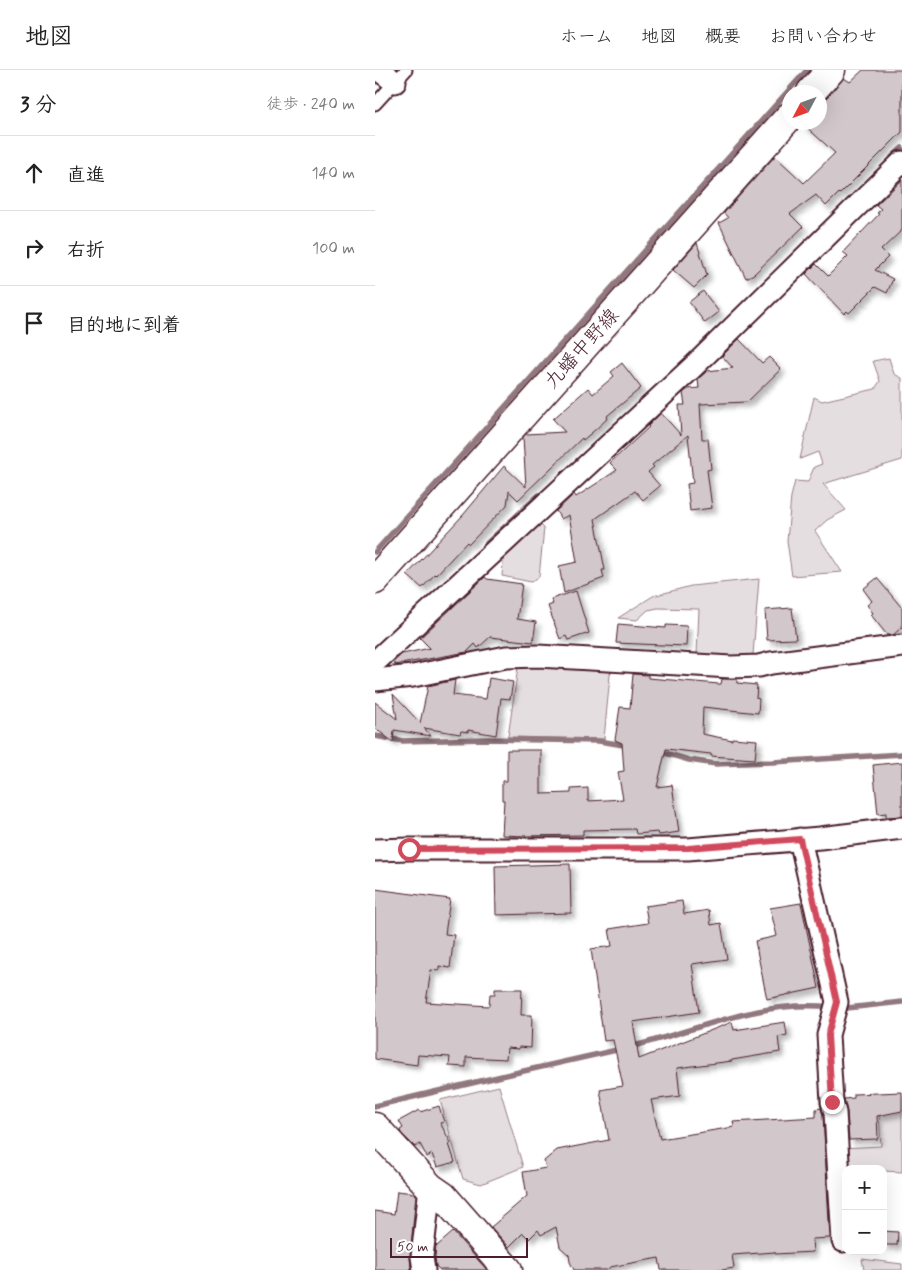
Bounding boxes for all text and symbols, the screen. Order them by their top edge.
text: 地図 [25,22,73,53]
text: ホーム [560,25,613,49]
text: 地図 [641,25,677,49]
text: 概要 [705,25,741,49]
text: お問い合わせ [769,25,877,49]
north arrow [782,85,827,130]
text: 3 分 [20,91,56,119]
text: 徒歩 · 240 m [266,94,355,115]
icon: ahead [20,159,48,187]
text: 直進 [67,163,105,188]
text: 140 m [311,163,355,184]
icon: right [20,234,48,262]
text: 右折 [67,238,105,263]
text: 100 m [312,238,355,259]
street label: 九蟠中野線 [539,303,625,395]
icon: arrive [20,309,48,337]
text: 目的地に到着 [67,313,181,338]
route start [398,838,421,861]
route end [821,1091,844,1114]
map controls [842,1165,887,1255]
button: + [842,1165,887,1210]
button: − [842,1210,887,1255]
scale bar [390,1235,527,1258]
text: 50 m [397,1238,428,1256]

